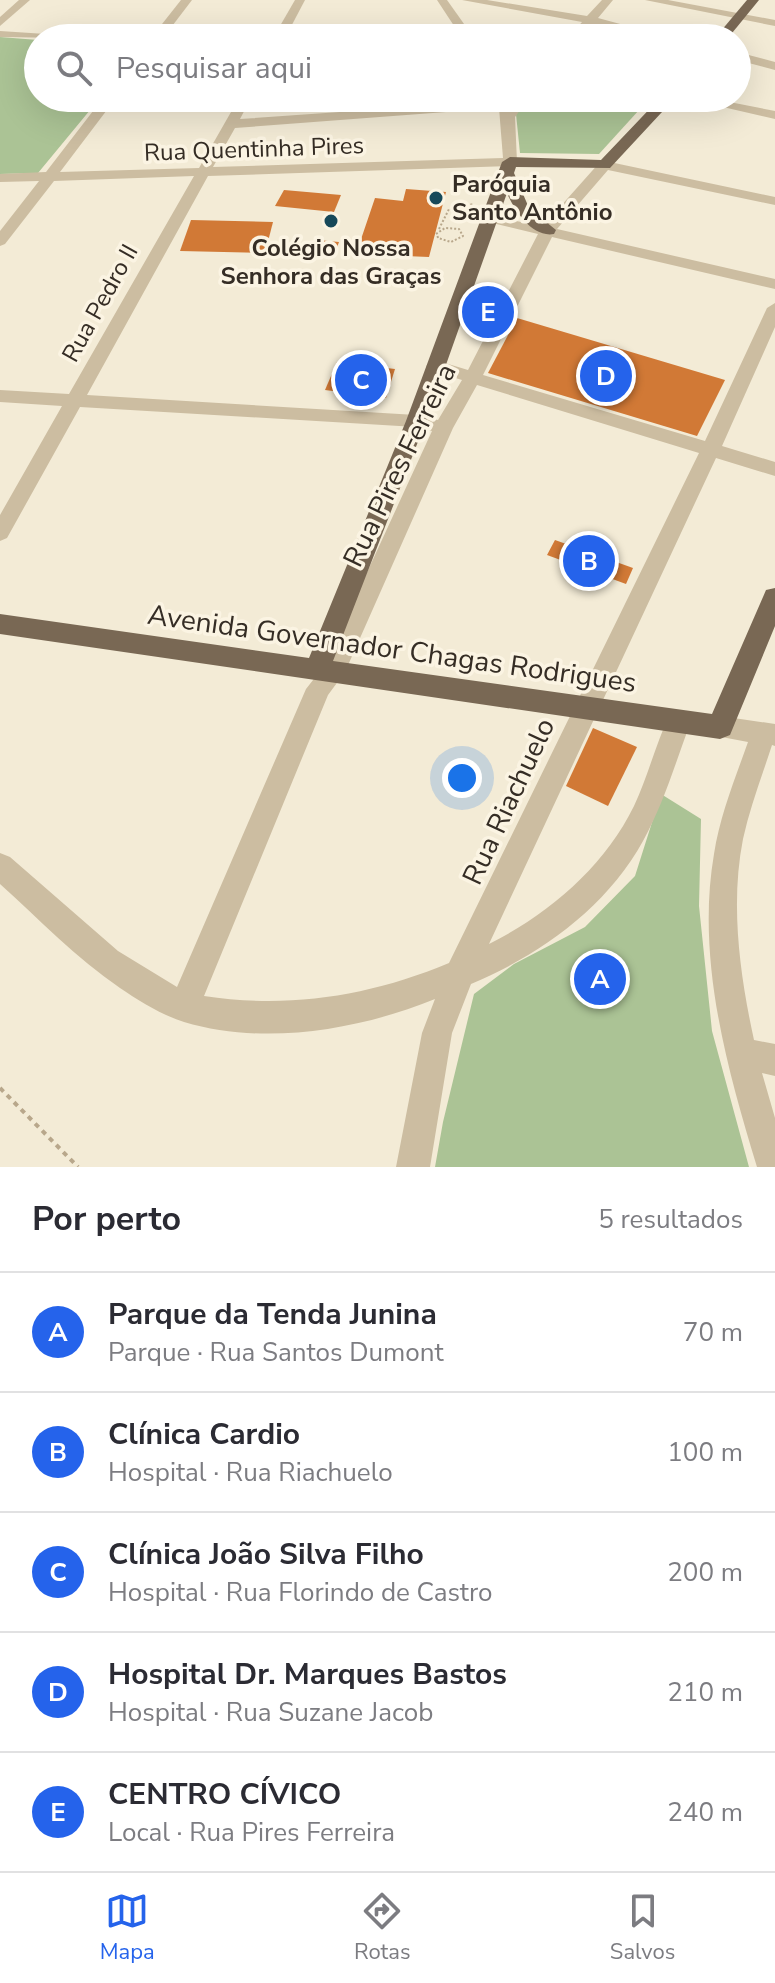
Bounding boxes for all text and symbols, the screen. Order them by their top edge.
search box [24,24,751,112]
icon: search [52,46,96,90]
text: Pesquisar aqui [116,48,312,89]
street label: Rua Quentinha Pires [143,129,365,169]
place label: Paróquia Santo Antônio [452,168,613,228]
marker: Paróquia Santo Antônio [427,189,445,207]
marker: Colégio Nossa Senhora das Graças [322,212,340,230]
place label: Colégio Nossa Senhora das Graças [221,232,441,292]
street label: Rua Pedro II [54,238,146,368]
pin: E [462,282,514,342]
pin: D [580,346,632,406]
pin: C [335,350,387,410]
street label: Rua Pires Ferreira [334,357,466,573]
pin: B [563,531,615,591]
street label: Avenida Governador Chagas Rodrigues [145,596,639,702]
street label: Rua Riachuelo [454,712,564,891]
your location [442,758,482,798]
pin: A [574,949,626,1009]
text: Por perto [32,1196,181,1242]
text: 5 resultados [598,1202,743,1237]
text: Parque da Tenda Junina [108,1294,437,1335]
text: A [48,1315,68,1350]
text: 70 m [683,1315,743,1350]
text: Parque · Rua Santos Dumont [108,1335,444,1370]
text: Clínica Cardio [108,1414,300,1455]
text: B [49,1435,67,1470]
text: 100 m [667,1435,743,1470]
text: Hospital · Rua Riachuelo [108,1455,393,1490]
text: Clínica João Silva Filho [108,1534,424,1575]
text: C [49,1555,67,1590]
text: 200 m [667,1555,743,1590]
text: Hospital · Rua Florindo de Castro [108,1575,493,1610]
text: Hospital Dr. Marques Bastos [108,1654,507,1695]
text: D [48,1675,68,1710]
text: 210 m [667,1675,743,1710]
text: Hospital · Rua Suzane Jacob [108,1695,433,1730]
text: CENTRO CÍVICO [108,1774,341,1815]
text: E [50,1795,66,1830]
text: 240 m [667,1795,743,1830]
text: Local · Rua Pires Ferreira [108,1815,395,1850]
tab: Mapa [100,1889,155,1967]
tab: Rotas [354,1889,411,1967]
tab: Salvos [610,1889,675,1967]

